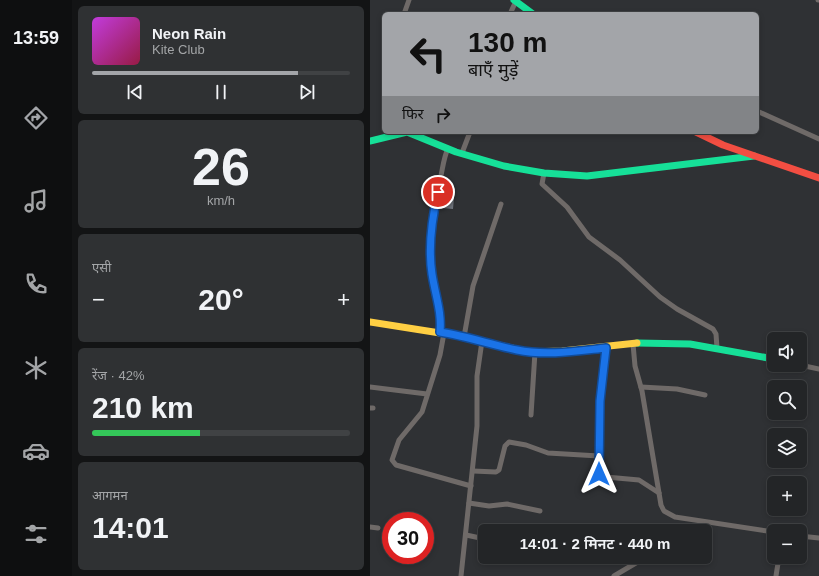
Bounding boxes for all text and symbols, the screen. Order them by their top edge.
text: Neon Rain [152,25,226,42]
text: 130 m [468,27,547,58]
text: 13:59 [13,28,59,48]
icon: left [402,28,454,80]
text: Kite Club [152,42,205,57]
text: बाएँ मुड़ें [468,60,518,80]
icon: previous [124,81,146,103]
icon: pause [210,81,232,103]
icon: next [296,81,318,103]
icon: directions [22,104,50,132]
icon: right [432,104,454,126]
text: फिर [402,105,424,122]
text: 26 [192,138,250,196]
pin [421,175,455,209]
icon: arrive [427,181,449,203]
icon: music [22,187,50,215]
text: km/h [207,193,235,208]
text: एसी [92,260,111,275]
icon: phone [22,270,50,298]
text: 20° [198,283,244,316]
text: − [92,287,105,312]
text: + [337,287,350,312]
map controls [767,332,807,564]
button: sound [767,332,807,372]
icon: climate [22,354,50,382]
text: रेंज · 42% [92,368,145,383]
button: search [767,380,807,420]
text: 210 km [92,391,194,424]
button: layers [767,428,807,468]
icon: car [22,437,50,465]
position arrow [578,453,620,495]
button: + [767,476,807,516]
text: आगमन [92,488,128,503]
text: 14:01 [92,511,169,544]
speed limit sign: 30 [382,512,434,564]
icon: filters [22,520,50,548]
button: − [767,524,807,564]
text: 14:01 · 2 मिनट · 440 m [520,535,670,552]

